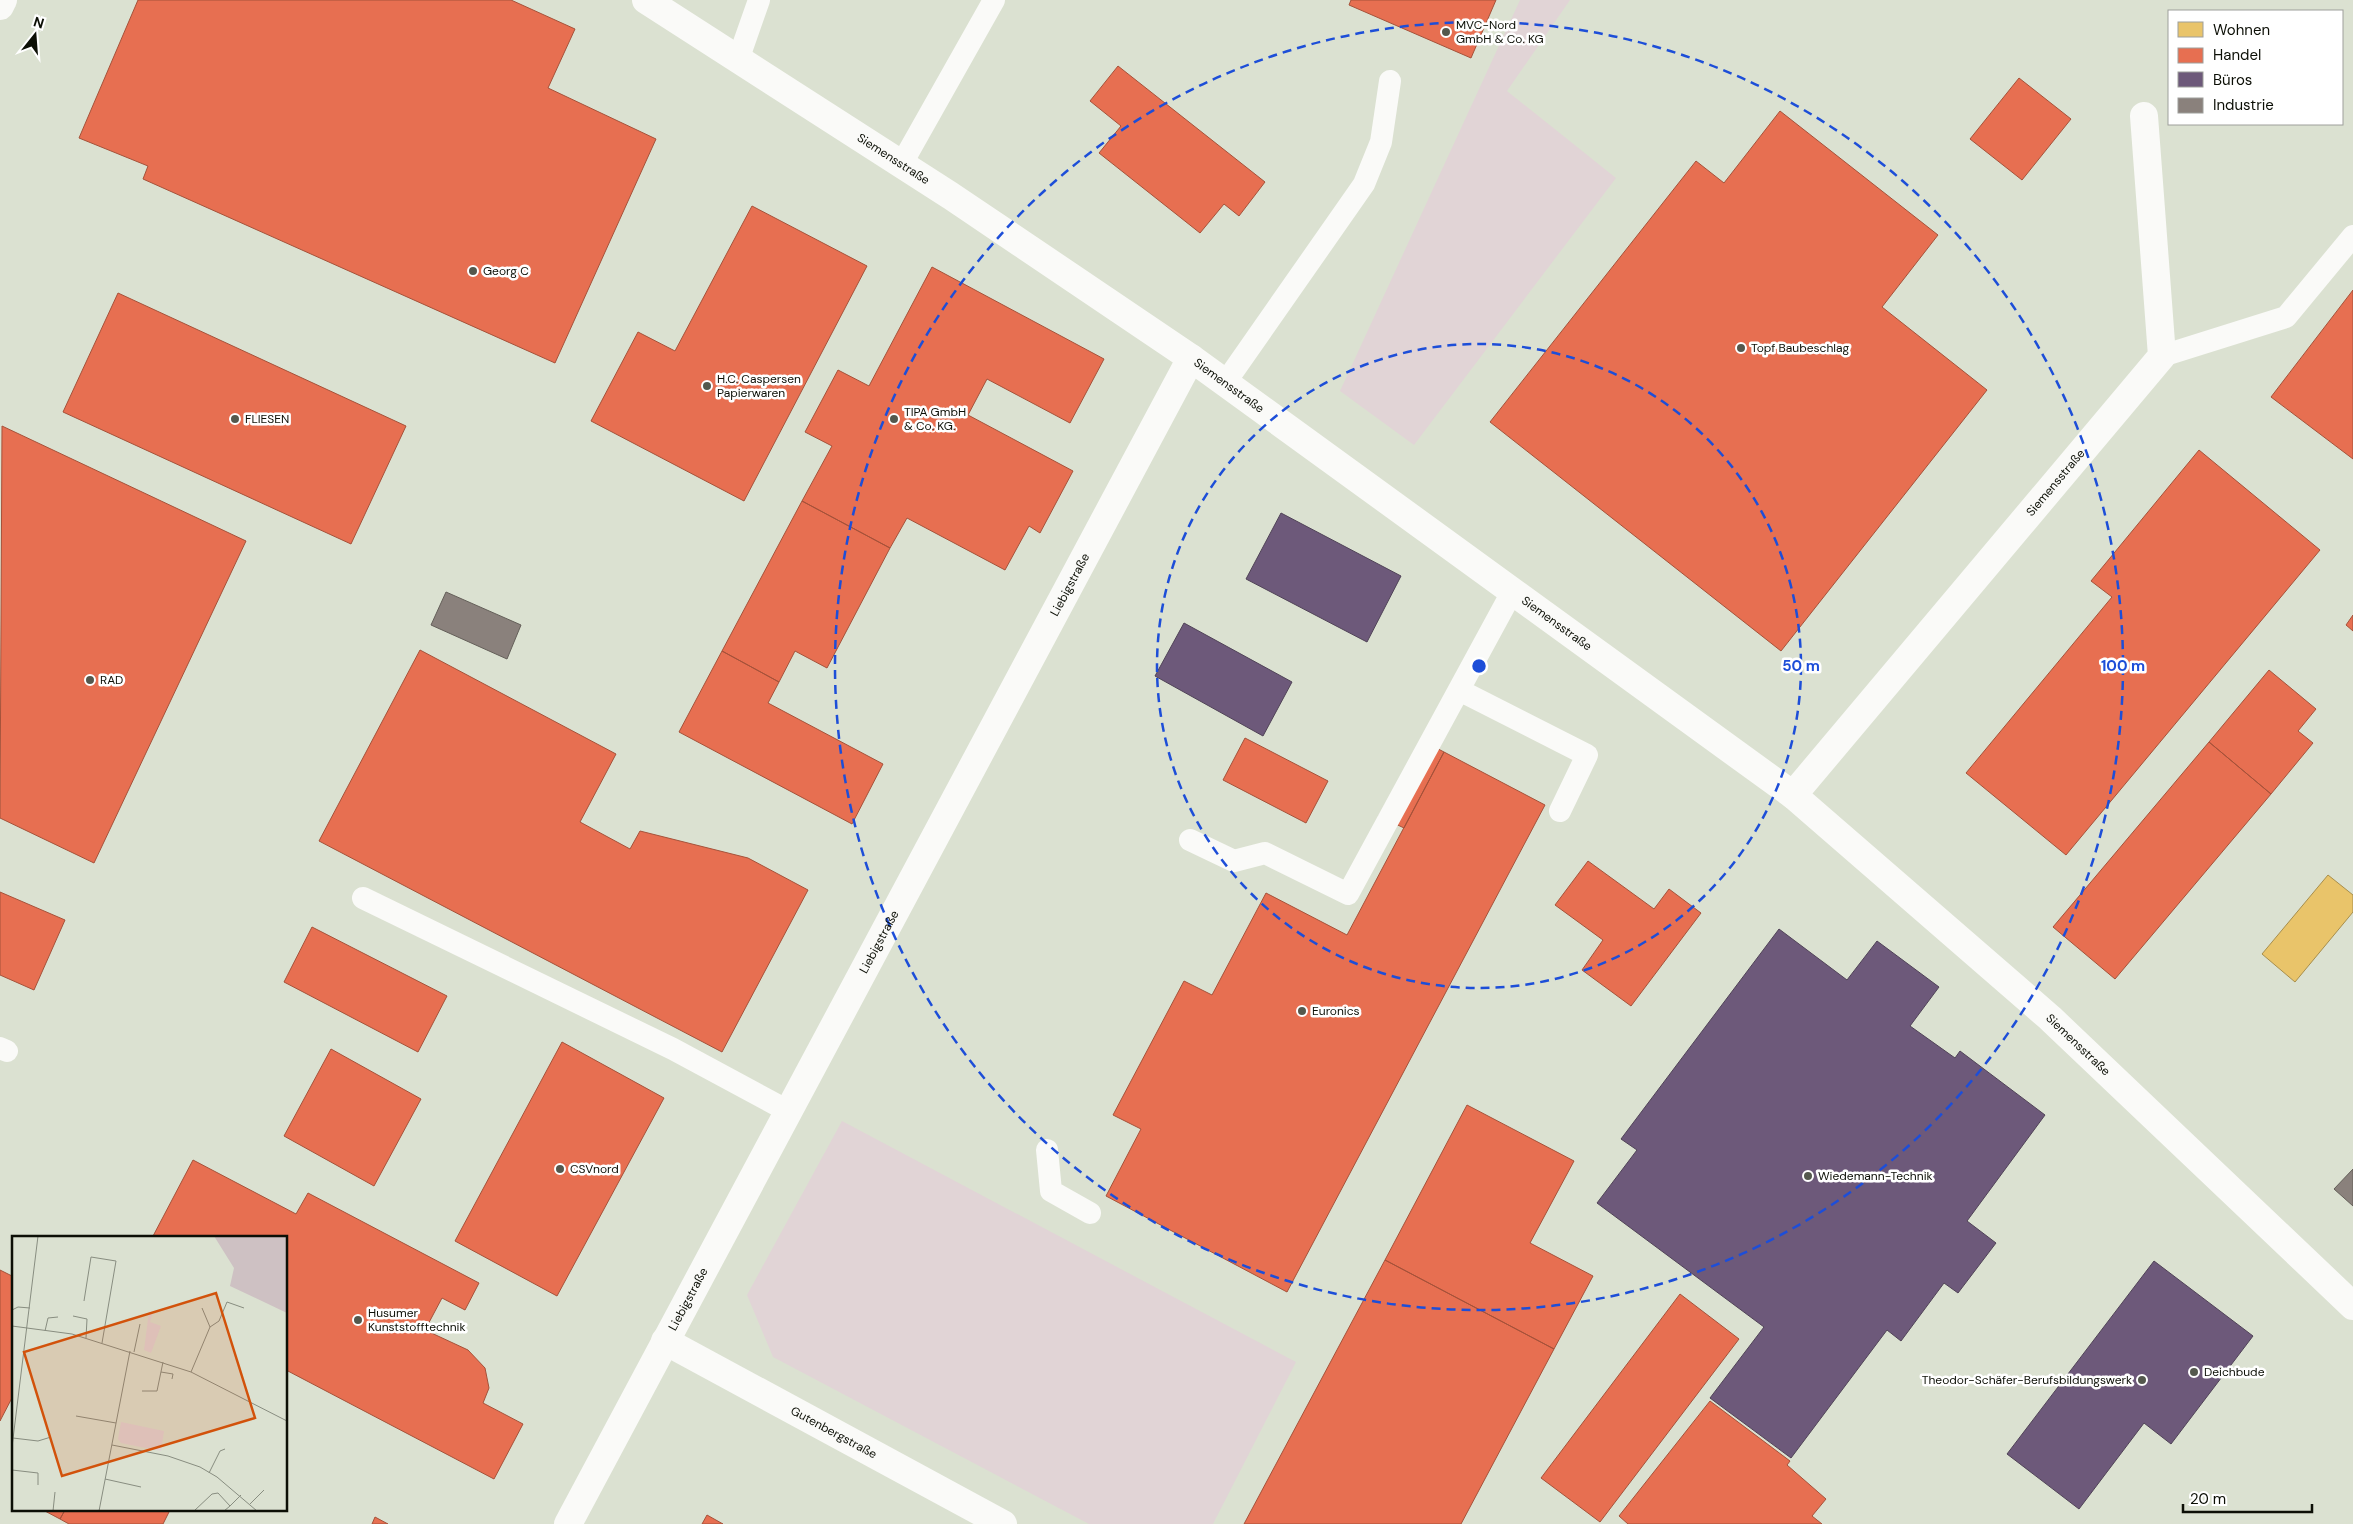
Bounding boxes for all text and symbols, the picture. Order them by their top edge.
north arrow [10,10,60,60]
legend [2168,10,2343,125]
text: N [31,12,46,33]
place label: MVC-Nord GmbH & Co. KG [1456,17,1544,47]
text: Wohnen [2213,20,2270,40]
marker: MVC-Nord GmbH & Co. KG [1440,26,1452,38]
text: Handel [2213,45,2261,65]
text: Büros [2213,70,2252,90]
text: Industrie [2213,95,2274,115]
street label: Siemensstraße [854,130,933,188]
place label: Georg C [483,263,529,279]
marker: Georg C [467,265,479,277]
place label: Topf Baubeschlag [1751,340,1850,356]
marker: Topf Baubeschlag [1735,342,1747,354]
street label: Siemensstraße [1191,355,1267,417]
place label: H.C. Caspersen Papierwaren [717,371,801,401]
marker: H.C. Caspersen Papierwaren [701,380,713,392]
place label: TIPA GmbH & Co. KG. [904,404,966,434]
place label: FLIESEN [245,411,289,427]
marker: FLIESEN [229,413,241,425]
marker: TIPA GmbH & Co. KG. [888,413,900,425]
street label: Siemensstraße [2023,446,2089,520]
street label: Liebigstraße [1047,550,1093,619]
street label: Siemensstraße [1518,593,1595,654]
text: 50 m [1782,656,1820,676]
text: 100 m [2101,656,2145,676]
centre of rings [1470,657,1488,675]
place label: RAD [100,672,123,688]
marker: RAD [84,674,96,686]
street label: Liebigstraße [856,907,902,976]
place label: Euronics [1312,1003,1360,1019]
marker: Euronics [1296,1005,1308,1017]
street label: Siemensstraße [2042,1010,2114,1079]
place label: CSVnord [570,1161,619,1177]
marker: CSVnord [554,1163,566,1175]
place label: Wiedemann-Technik [1818,1168,1933,1184]
marker: Wiedemann-Technik [1802,1170,1814,1182]
inset map [12,1236,288,1512]
street label: Liebigstraße [665,1265,712,1333]
place label: Husumer Kunststofftechnik [368,1305,466,1335]
marker: Husumer Kunststofftechnik [352,1314,364,1326]
place label: Deichbude [2204,1364,2265,1380]
marker: Deichbude [2188,1366,2200,1378]
place label: Theodor-Schäfer-Berufsbildungswerk [1922,1372,2132,1388]
marker: Theodor-Schäfer-Berufsbildungswerk [2136,1374,2148,1386]
street label: Gutenbergstraße [788,1403,880,1462]
scale bar [2183,1482,2312,1514]
text: 20 m [2190,1489,2226,1509]

